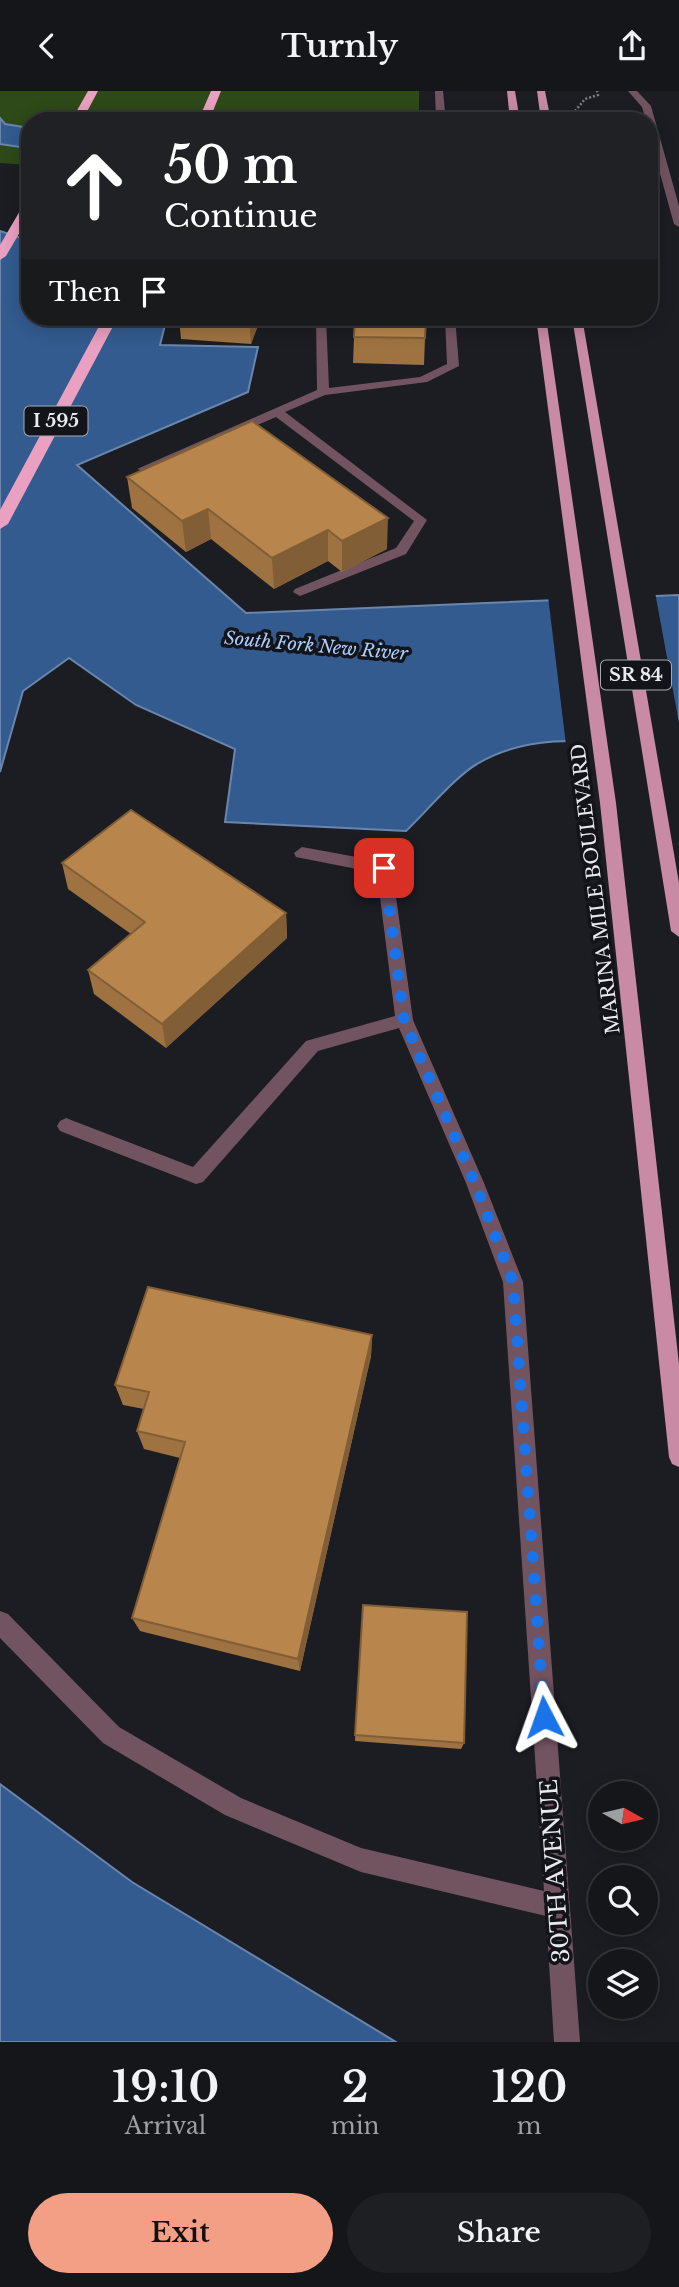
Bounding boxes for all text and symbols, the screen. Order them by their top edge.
text: Turnly [281,26,398,66]
icon: back [28,27,66,65]
icon: share [613,27,651,65]
text: 50 m [164,135,297,196]
icon: ahead [49,140,140,231]
text: Continue [164,196,317,236]
icon: arrive [135,273,173,311]
text: Then [49,276,121,308]
road number: I 595 [24,407,88,435]
water label: South Fork New River [223,627,409,665]
road number: SR 84 [601,661,671,689]
street label: MARINA MILE BOULEVARD [566,742,625,1035]
pin [354,838,414,898]
icon: arrive [365,849,403,887]
position arrow [507,1680,581,1754]
street label: 30TH AVENUE [535,1778,575,1964]
north arrow [588,1781,658,1851]
map controls [588,1781,658,2019]
button: search [588,1865,658,1935]
button: layers [588,1949,658,2019]
text: 19:10 [112,2061,219,2113]
text: 2 [342,2061,369,2113]
text: 120 [491,2061,567,2113]
text: Arrival [125,2112,206,2140]
text: min [331,2112,379,2140]
text: m [517,2112,542,2140]
button: Exit [28,2193,333,2273]
button: Share [347,2193,651,2273]

